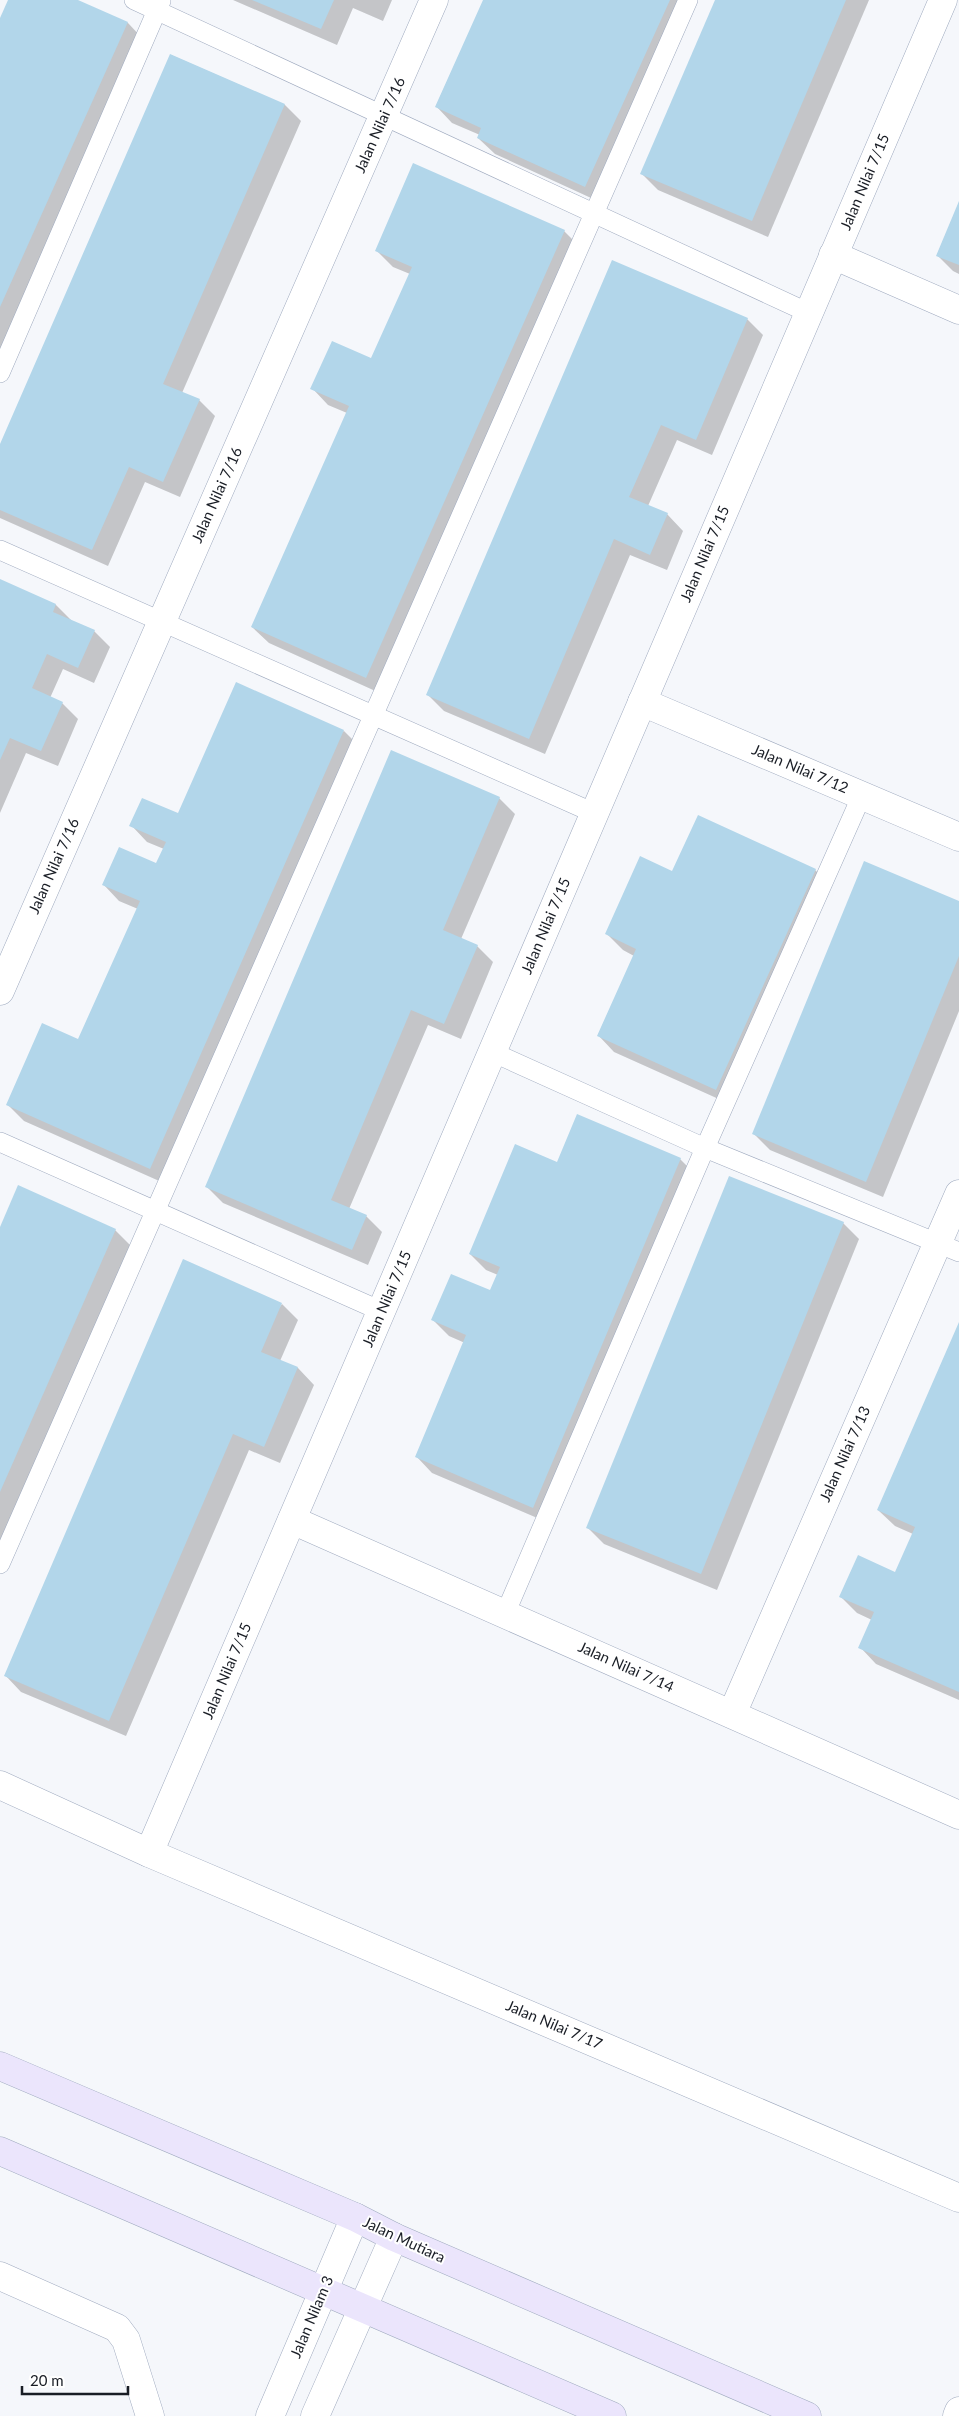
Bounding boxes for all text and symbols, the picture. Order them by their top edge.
street label: Jalan Nilai 7/16 [350,74,408,175]
street label: Jalan Nilai 7/15 [836,131,892,233]
street label: Jalan Nilai 7/16 [187,444,245,545]
street label: Jalan Nilai 7/15 [676,503,732,605]
street label: Jalan Nilai 7/12 [749,740,851,796]
street label: Jalan Nilai 7/16 [24,815,82,916]
street label: Jalan Nilai 7/15 [517,875,573,977]
street label: Jalan Nilai 7/15 [358,1248,414,1350]
street label: Jalan Nilai 7/13 [815,1403,873,1504]
street label: Jalan Nilai 7/15 [198,1620,254,1722]
street label: Jalan Nilai 7/14 [576,1637,677,1695]
street label: Jalan Nilai 7/17 [503,1996,606,2053]
street label: Jalan Mutiara [361,2212,448,2266]
street label: Jalan Nilam 3 [286,2273,336,2360]
scale bar [22,2364,129,2396]
text: 20 m [30,2371,64,2389]

